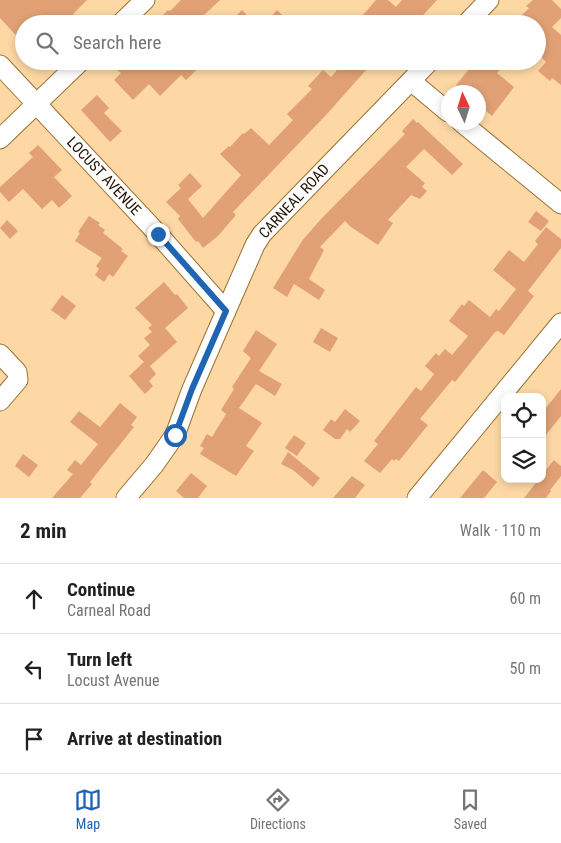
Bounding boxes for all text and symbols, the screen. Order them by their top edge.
search box [15,15,546,70]
icon: search [33,29,61,57]
text: Search here [73,31,161,54]
north arrow [441,85,486,130]
street label: LOCUST AVENUE [63,133,145,219]
street label: CARNEAL ROAD [255,160,333,242]
route end [147,223,170,246]
map controls [501,393,546,483]
button: locate [501,393,546,438]
route start [164,424,187,447]
button: layers [501,438,546,483]
text: 2 min [20,519,67,543]
text: Walk · 110 m [460,521,541,540]
text: Continue [67,578,135,601]
icon: ahead [20,585,48,613]
text: 60 m [509,589,541,608]
text: Carneal Road [67,601,151,620]
text: Turn left [67,648,132,671]
icon: left [20,655,48,683]
text: 50 m [509,659,541,678]
text: Locust Avenue [67,671,160,690]
icon: arrive [20,725,48,753]
text: Arrive at destination [67,727,222,750]
tab: Map [74,786,102,832]
tab: Directions [250,786,306,832]
tab: Saved [454,786,487,832]

